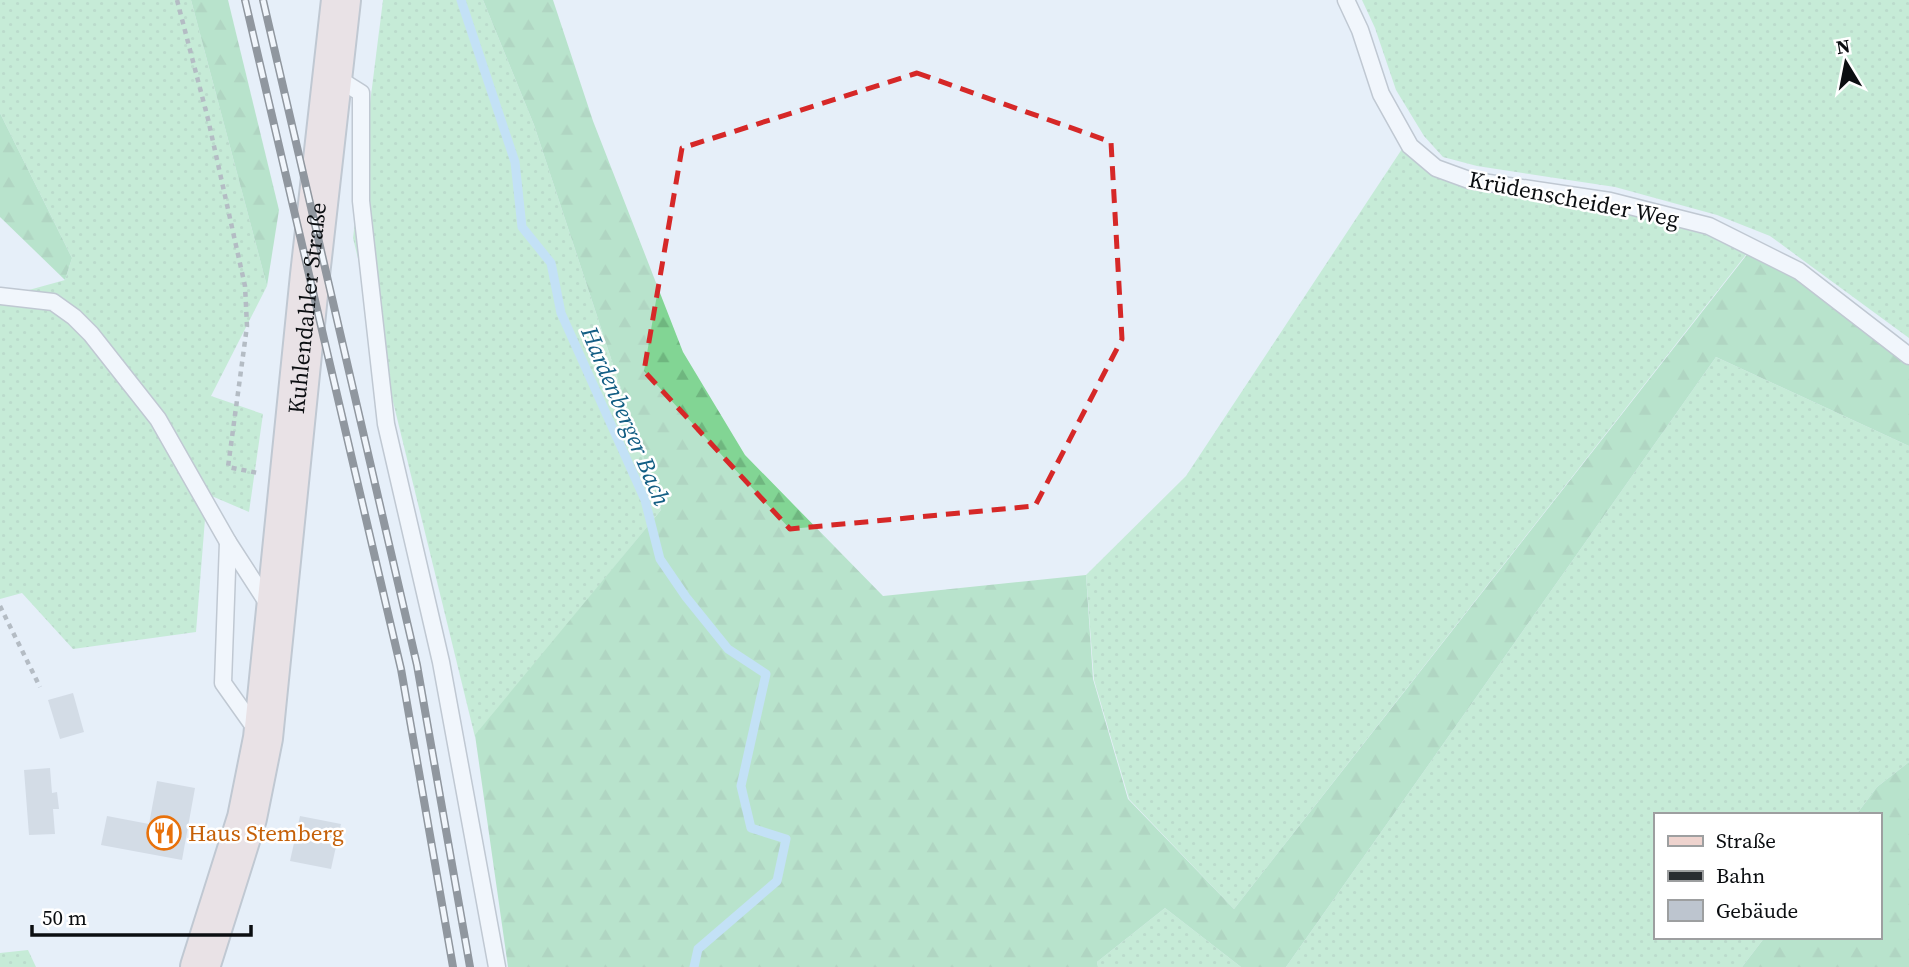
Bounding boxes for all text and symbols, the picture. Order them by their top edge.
north arrow [1811,28,1881,98]
text: N [1834,32,1852,60]
street label: Krüdenscheider Weg [1466,163,1682,235]
street label: Kuhlendahler Straße [280,201,334,415]
water label: Hardenberger Bach [573,320,679,511]
legend [1654,813,1881,939]
restaurant icon: Haus Stemberg [145,814,183,852]
place label: Haus Stemberg [188,817,344,849]
text: Straße [1716,826,1776,855]
text: Bahn [1716,861,1766,890]
scale bar [32,894,250,938]
text: Gebäude [1716,896,1798,925]
text: 50 m [42,903,87,932]

